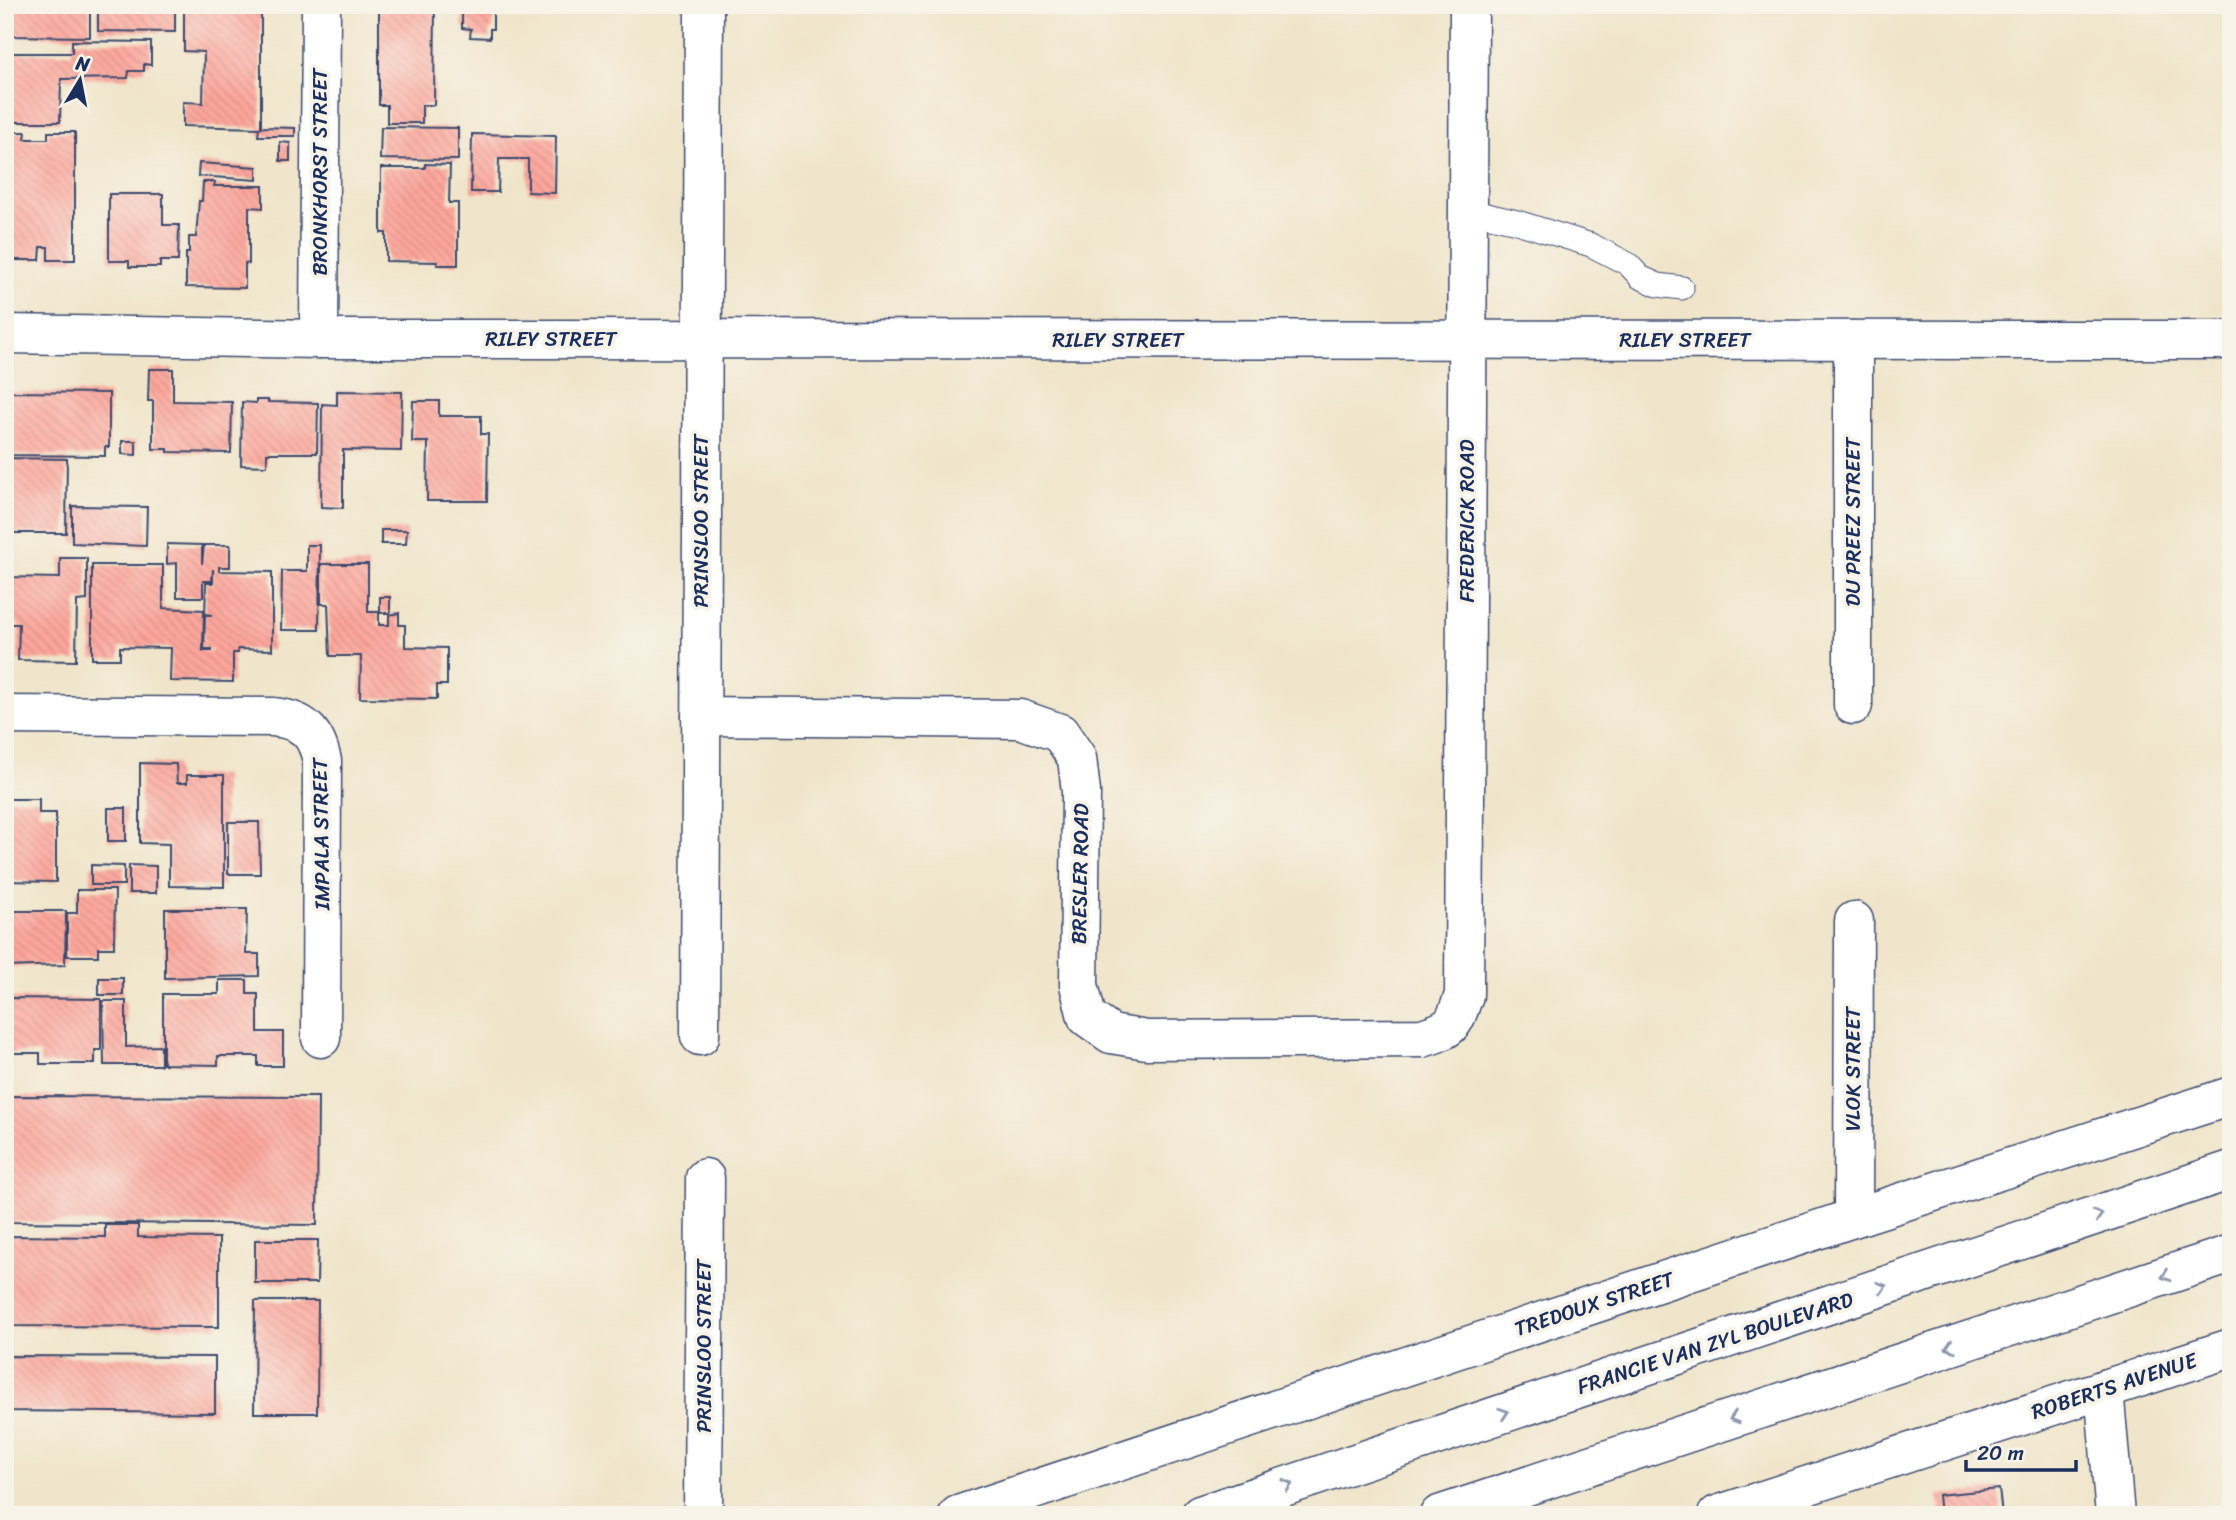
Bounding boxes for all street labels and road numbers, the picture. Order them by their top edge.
street label: BRONKHORST STREET [301,67,339,276]
street label: RILEY STREET [485,320,618,358]
street label: RILEY STREET [1052,321,1185,359]
street label: RILEY STREET [1619,321,1752,359]
street label: PRINSLOO STREET [682,433,720,608]
street label: DU PREEZ STREET [1834,436,1872,606]
street label: FREDERICK ROAD [1448,439,1486,603]
street label: IMPALA STREET [301,756,341,911]
street label: BRESLER ROAD [1060,803,1100,945]
street label: VLOK STREET [1834,1005,1872,1131]
street label: PRINSLOO STREET [685,1258,723,1433]
street label: TREDOUX STREET [1509,1260,1680,1348]
street label: FRANCIE VAN ZYL BOULEVARD [1572,1280,1859,1406]
street label: ROBERTS AVENUE [2026,1341,2203,1431]

